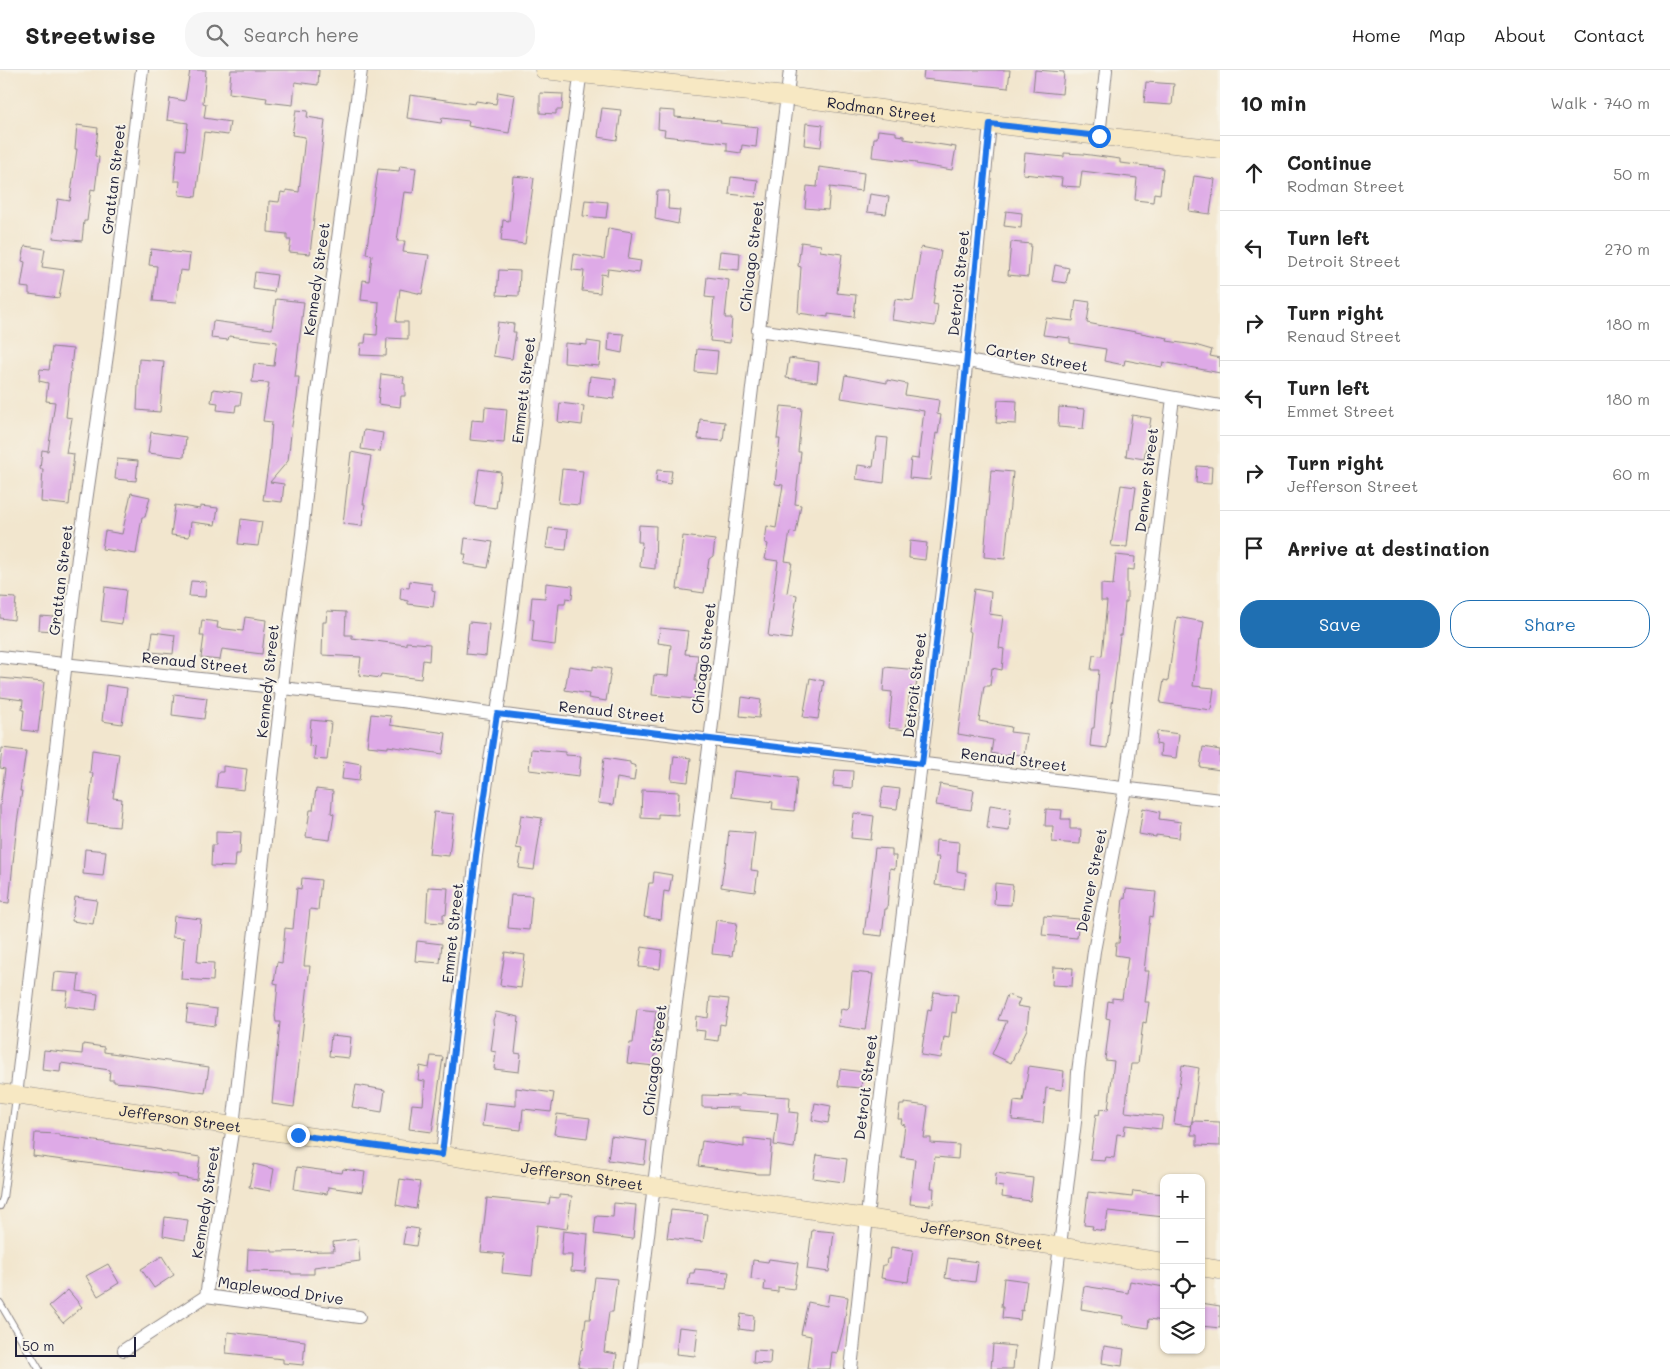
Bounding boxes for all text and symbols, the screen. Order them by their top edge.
search box [185,12,535,57]
text: Streetwise [25,19,155,50]
icon: search [203,21,231,49]
text: Search here [243,22,359,47]
text: Home [1352,23,1401,47]
text: Map [1429,23,1465,47]
text: About [1493,23,1546,47]
text: Contact [1574,23,1645,47]
text: 10 min [1240,89,1306,116]
street label: Rodman Street [826,92,938,127]
text: Walk · 740 m [1550,92,1650,113]
street label: Grattan Street [96,122,130,236]
route start [1088,125,1111,148]
text: Continue [1287,150,1372,175]
icon: ahead [1240,159,1268,187]
text: 50 m [1613,163,1650,184]
text: Rodman Street [1287,175,1405,196]
street label: Chicago Street [734,199,768,313]
street label: Kennedy Street [298,221,334,337]
text: Turn left [1287,225,1370,250]
street label: Detroit Street [942,229,974,337]
icon: left [1240,234,1268,262]
text: 270 m [1604,238,1650,259]
text: Detroit Street [1287,250,1400,271]
text: Turn right [1287,300,1384,325]
icon: right [1240,309,1268,337]
text: 180 m [1605,313,1650,334]
text: Renaud Street [1287,325,1401,346]
street label: Emmett Street [507,335,539,445]
street label: Carter Street [984,338,1090,376]
text: Turn left [1287,375,1370,400]
icon: left [1240,384,1268,412]
text: 180 m [1605,388,1650,409]
text: Emmet Street [1287,400,1395,421]
street label: Denver Street [1130,427,1162,533]
text: Turn right [1287,450,1384,475]
icon: right [1240,459,1268,487]
text: 60 m [1613,463,1650,484]
text: Jefferson Street [1287,475,1418,496]
street label: Grattan Street [43,523,77,637]
icon: arrive [1240,534,1268,562]
text: Arrive at destination [1287,536,1490,561]
button: Save [1240,600,1440,648]
button: Share [1450,600,1650,648]
street label: Chicago Street [686,601,720,715]
street label: Kennedy Street [251,623,283,739]
street label: Detroit Street [898,631,930,739]
street label: Renaud Street [141,646,249,678]
street label: Renaud Street [558,695,666,727]
street label: Renaud Street [960,743,1068,775]
street label: Denver Street [1071,826,1111,934]
street label: Emmet Street [437,882,467,984]
street label: Chicago Street [637,1003,671,1117]
street label: Detroit Street [849,1033,881,1141]
street label: Jefferson Street [118,1100,243,1137]
route end [287,1124,310,1147]
street label: Kennedy Street [186,1144,224,1260]
street label: Jefferson Street [520,1157,645,1195]
map controls [1160,1174,1205,1354]
button: + [1160,1174,1205,1219]
street label: Jefferson Street [919,1216,1044,1254]
button: − [1160,1219,1205,1264]
button: locate [1160,1264,1205,1309]
street label: Maplewood Drive [217,1271,345,1309]
button: layers [1160,1309,1205,1354]
scale bar [15,1334,136,1357]
text: 50 m [22,1336,54,1355]

